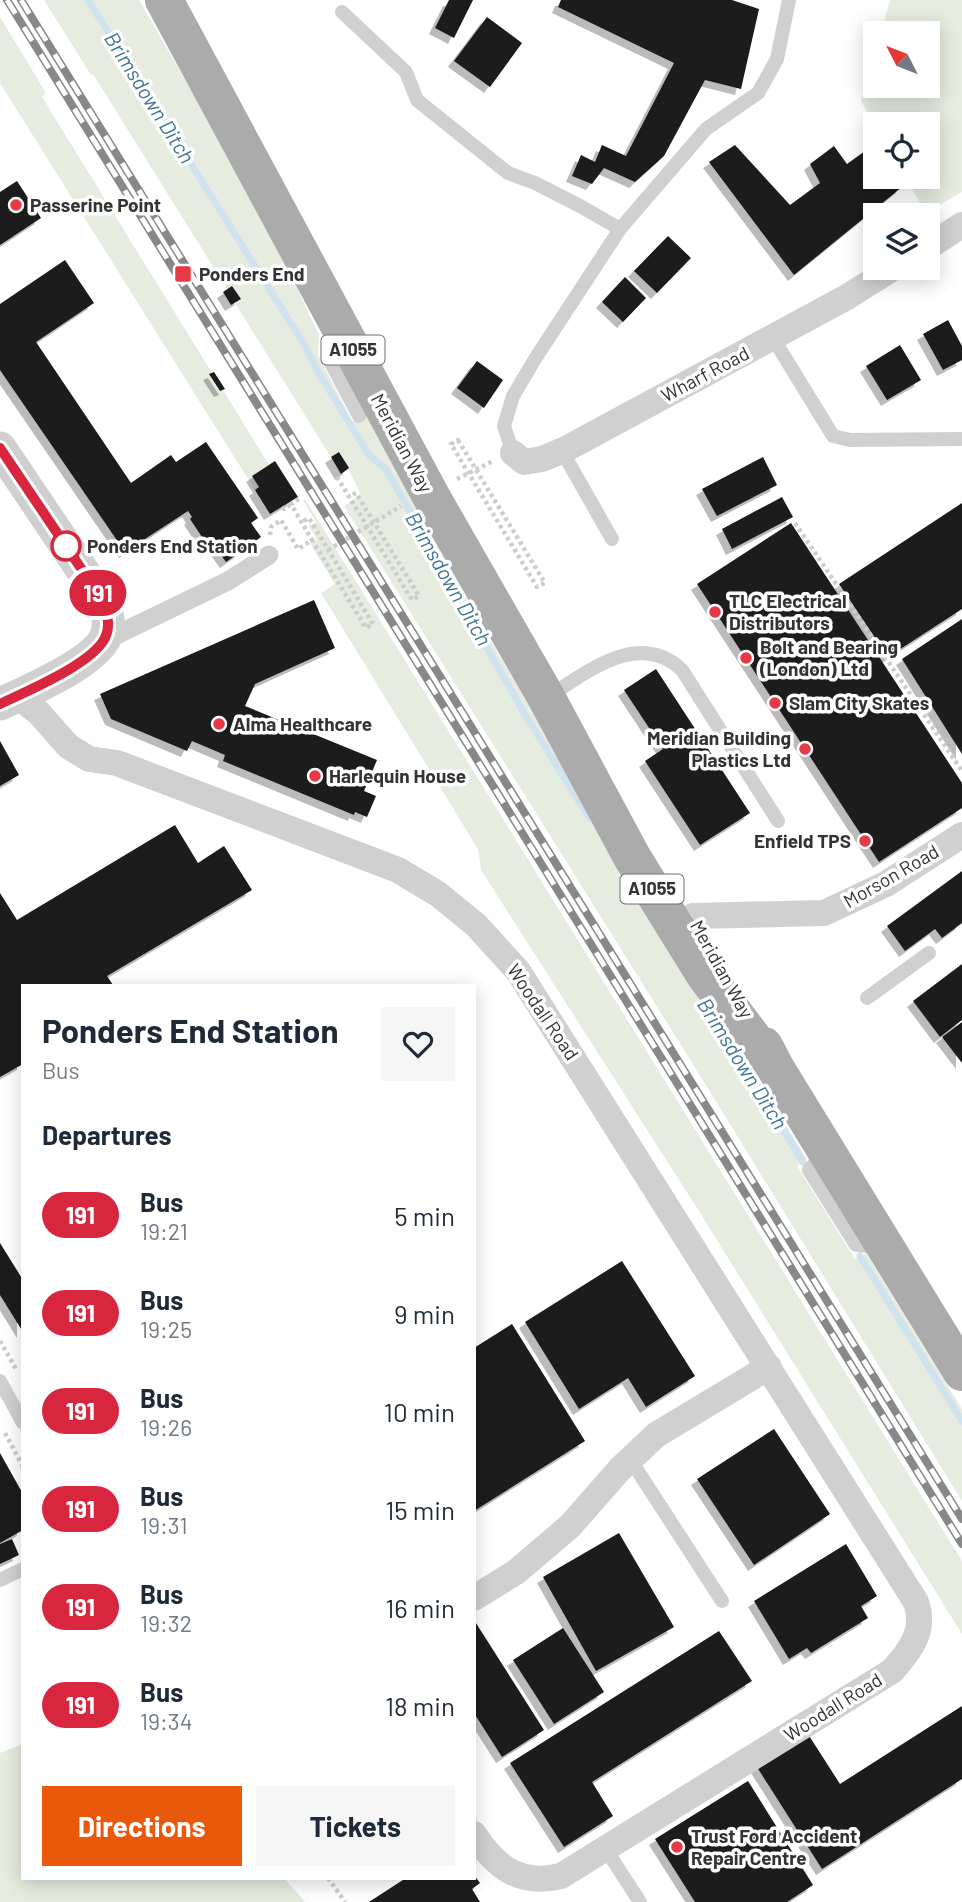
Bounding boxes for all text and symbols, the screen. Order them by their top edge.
north arrow [863,21,940,98]
map controls [863,21,940,280]
water label: Brimsdown Ditch [100,27,201,167]
button: locate [863,112,940,189]
place label: Passerine Point [30,193,161,216]
marker: Passerine Point [8,197,24,213]
button: layers [863,203,940,280]
place label: Ponders End [199,262,305,285]
marker: Ponders End [173,264,193,284]
road number: A1055 [322,336,384,364]
street label: Wharf Road [657,341,753,406]
street label: Meridian Way [367,389,438,496]
water label: Brimsdown Ditch [401,507,498,649]
marker: Ponders End Station [51,531,81,561]
place label: Ponders End Station [87,534,258,557]
line badge: 191 [58,570,138,616]
text: 191 [83,578,113,607]
place label: TLC Electrical Distributors [729,589,847,634]
marker: TLC Electrical Distributors [707,604,723,620]
place label: Bolt and Bearing (London) Ltd [759,635,898,680]
marker: Bolt and Bearing (London) Ltd [738,650,754,666]
place label: Slam City Skates [789,691,929,714]
marker: Slam City Skates [767,695,783,711]
place label: Alma Healthcare [233,712,372,735]
marker: Alma Healthcare [211,716,227,732]
place label: Meridian Building Plastics Ltd [647,726,791,771]
marker: Meridian Building Plastics Ltd [797,741,813,757]
place label: Harlequin House [329,764,466,787]
marker: Harlequin House [307,768,323,784]
place label: Enfield TPS [754,829,851,852]
marker: Enfield TPS [857,833,873,849]
street label: Morson Road [839,839,943,912]
road number: A1055 [620,874,684,904]
street label: Meridian Way [686,916,759,1022]
street label: Woodall Road [503,959,584,1064]
water label: Brimsdown Ditch [693,993,794,1133]
button: heart [381,1007,455,1081]
text: Ponders End Station [42,1010,338,1050]
text: Bus [42,1056,80,1084]
text: Departures [42,1119,172,1150]
text: Bus [140,1186,183,1217]
text: 191 [66,1200,95,1229]
text: 5 min [394,1200,455,1231]
text: 19:21 [140,1217,188,1245]
text: Bus [140,1284,183,1315]
text: 191 [66,1298,95,1327]
text: 9 min [394,1298,455,1329]
text: 19:25 [140,1315,192,1343]
text: Bus [140,1382,183,1413]
text: 191 [66,1396,95,1425]
text: 10 min [384,1396,455,1427]
text: 19:26 [140,1413,192,1441]
text: Bus [140,1480,183,1511]
text: 191 [66,1494,95,1523]
text: 15 min [385,1494,455,1525]
text: 19:31 [140,1511,188,1539]
text: Bus [140,1578,183,1609]
text: 191 [66,1592,95,1621]
text: 16 min [385,1592,455,1623]
text: 19:32 [140,1609,192,1637]
street label: Woodall Road [780,1667,886,1746]
text: Bus [140,1676,183,1707]
text: 191 [66,1690,95,1719]
text: 18 min [385,1690,455,1721]
text: 19:34 [140,1707,192,1735]
button: Directions [42,1786,242,1866]
button: Tickets [256,1786,455,1866]
place label: Trust Ford Accident Repair Centre [691,1824,857,1869]
marker: Trust Ford Accident Repair Centre [669,1839,685,1855]

